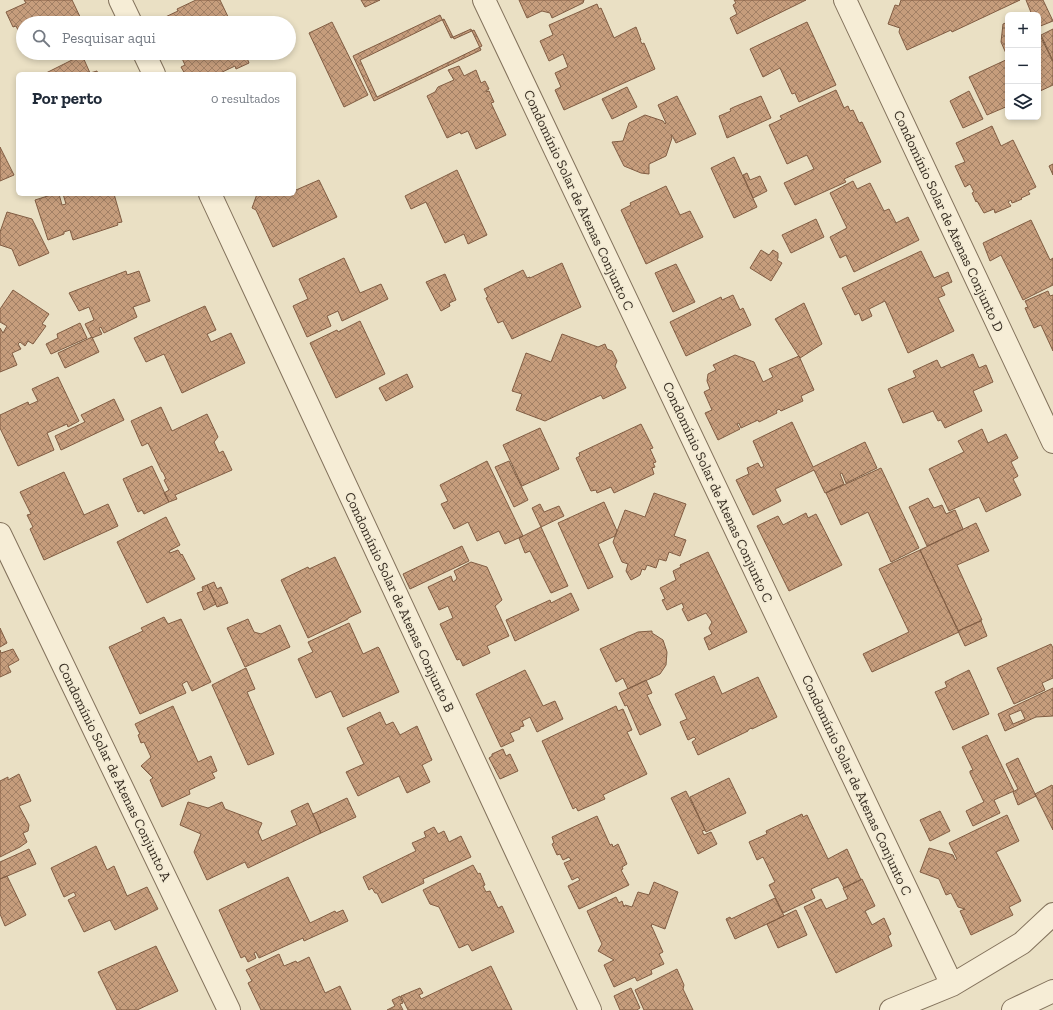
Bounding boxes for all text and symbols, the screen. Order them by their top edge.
map controls [1005,12,1041,120]
button: + [1005,12,1041,48]
search box [16,16,296,60]
icon: search [30,27,52,49]
text: Pesquisar aqui [62,29,156,47]
button: − [1005,48,1041,84]
button: layers [1005,84,1041,120]
street label: Condomínio Solar de Atenas Conjunto C [520,87,637,313]
text: Por perto [32,88,102,108]
text: 0 resultados [211,91,280,106]
street label: Condomínio Solar de Atenas Conjunto D [890,108,1007,335]
street label: Condomínio Solar de Atenas Conjunto C [659,379,776,605]
street label: Condomínio Solar de Atenas Conjunto B [341,489,458,715]
street label: Condomínio Solar de Atenas Conjunto A [54,660,175,885]
street label: Condomínio Solar de Atenas Conjunto C [798,672,915,898]

